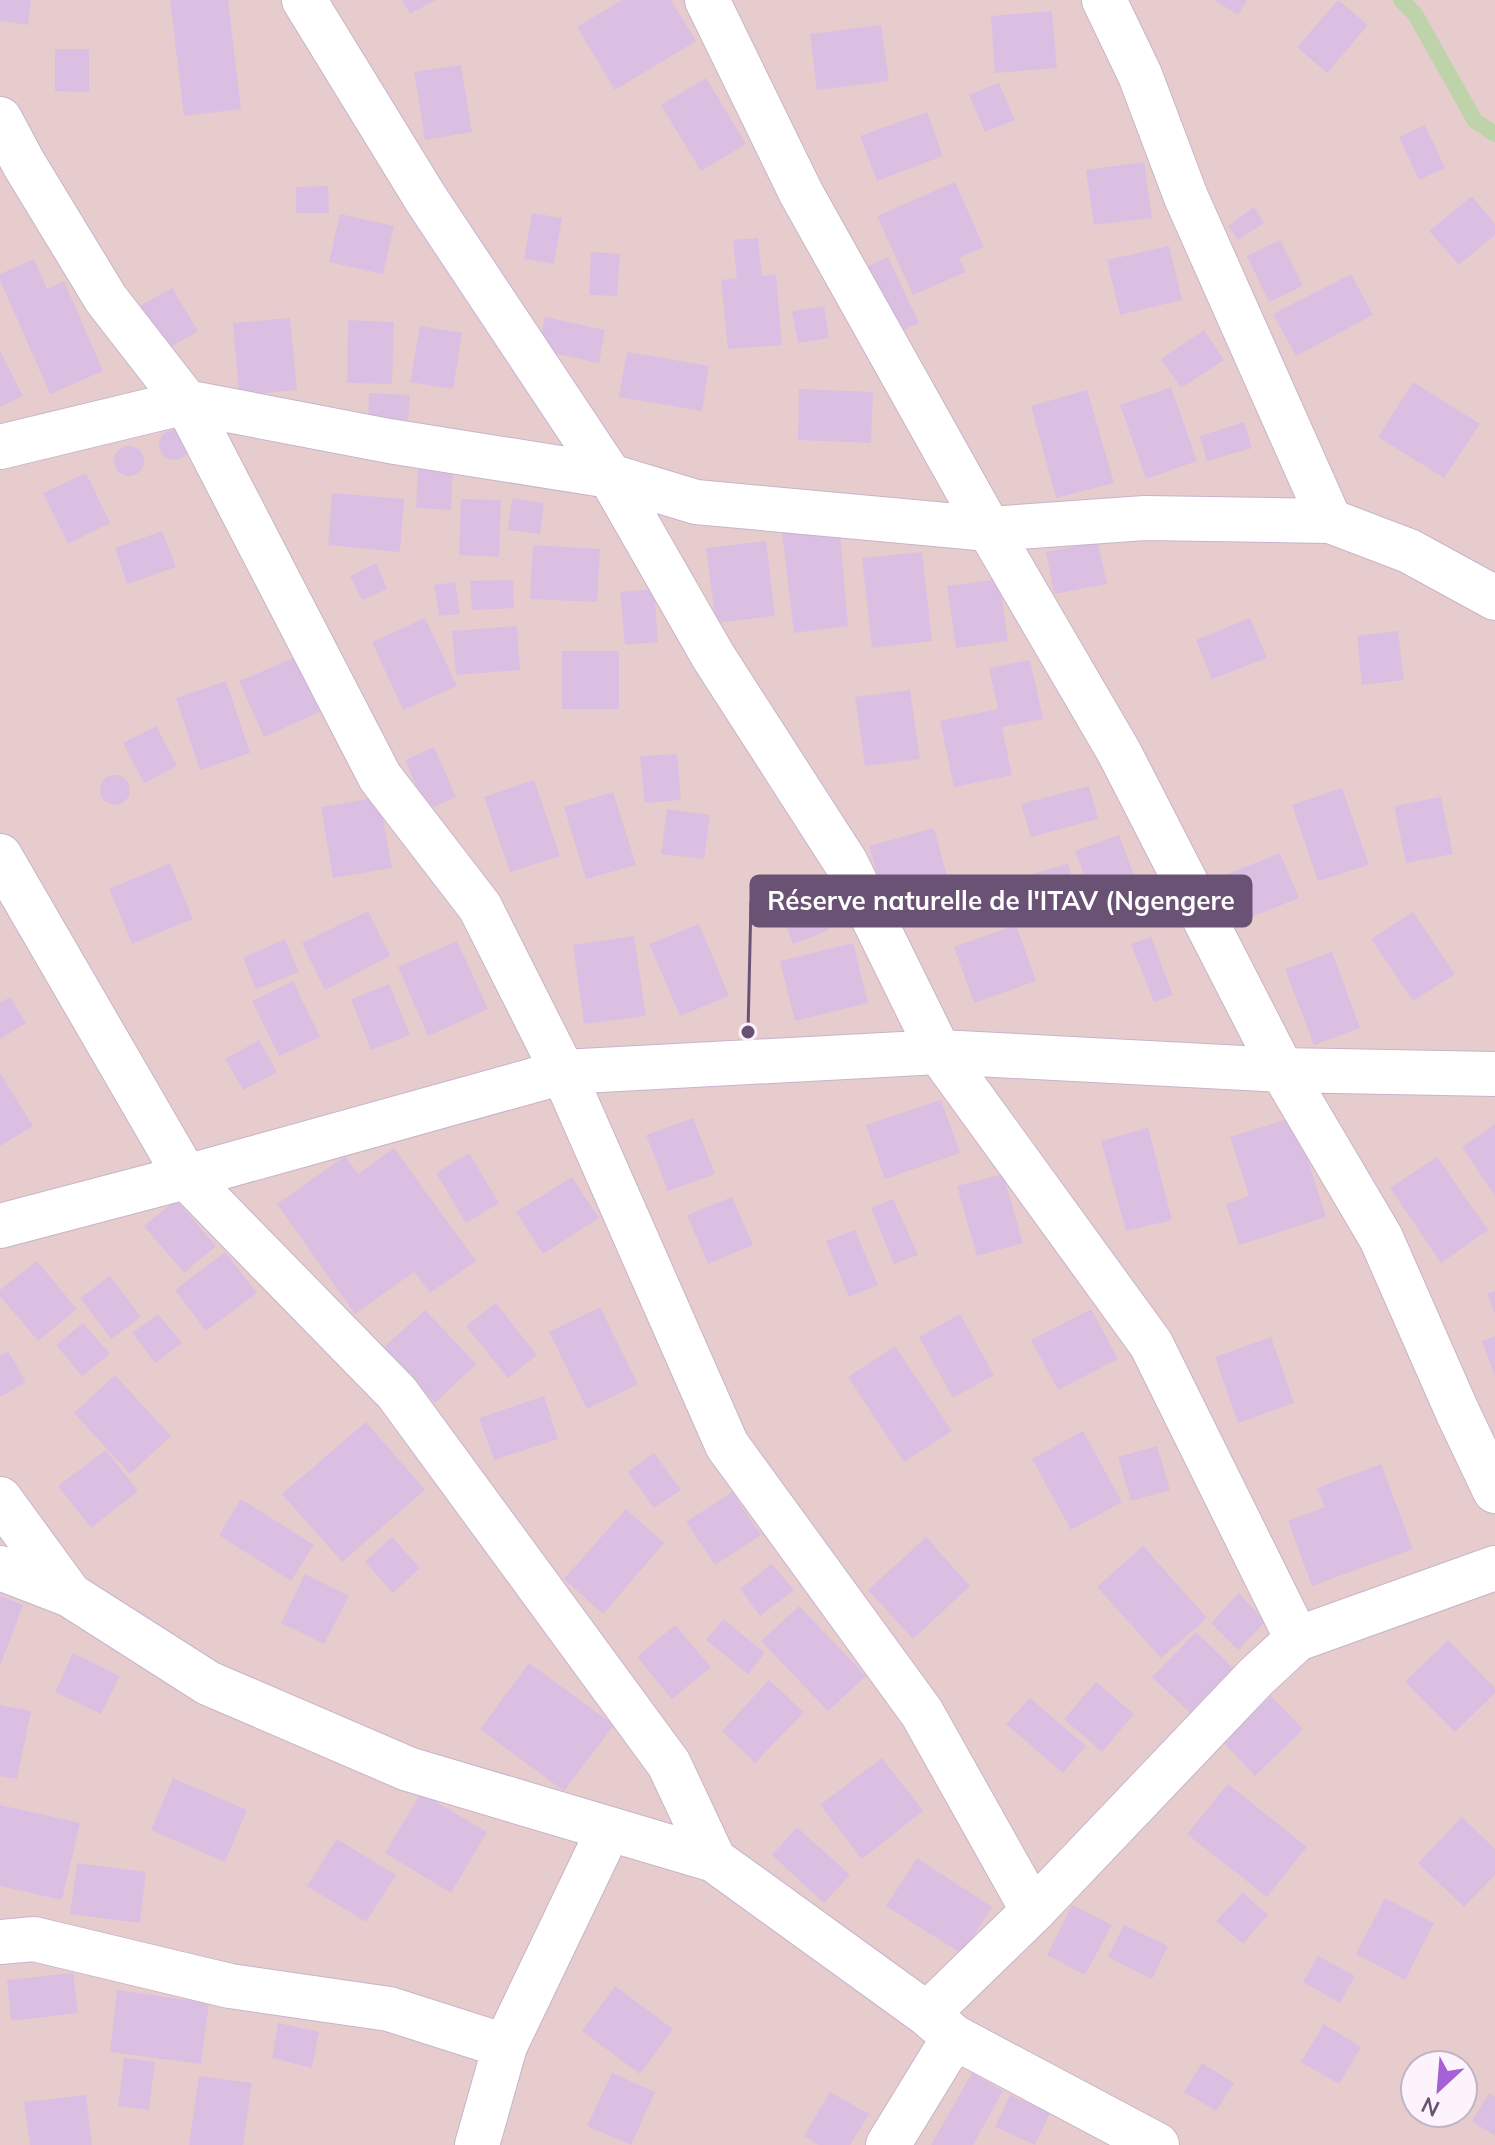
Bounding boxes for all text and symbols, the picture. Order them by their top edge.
callout: Réserve naturelle de l'ITAV (Ngengere [751,876,1251,926]
text: Réserve naturelle de l'ITAV (Ngengere [767,884,1235,917]
north arrow [1399,2049,1479,2129]
text: N [1417,2091,1444,2123]

